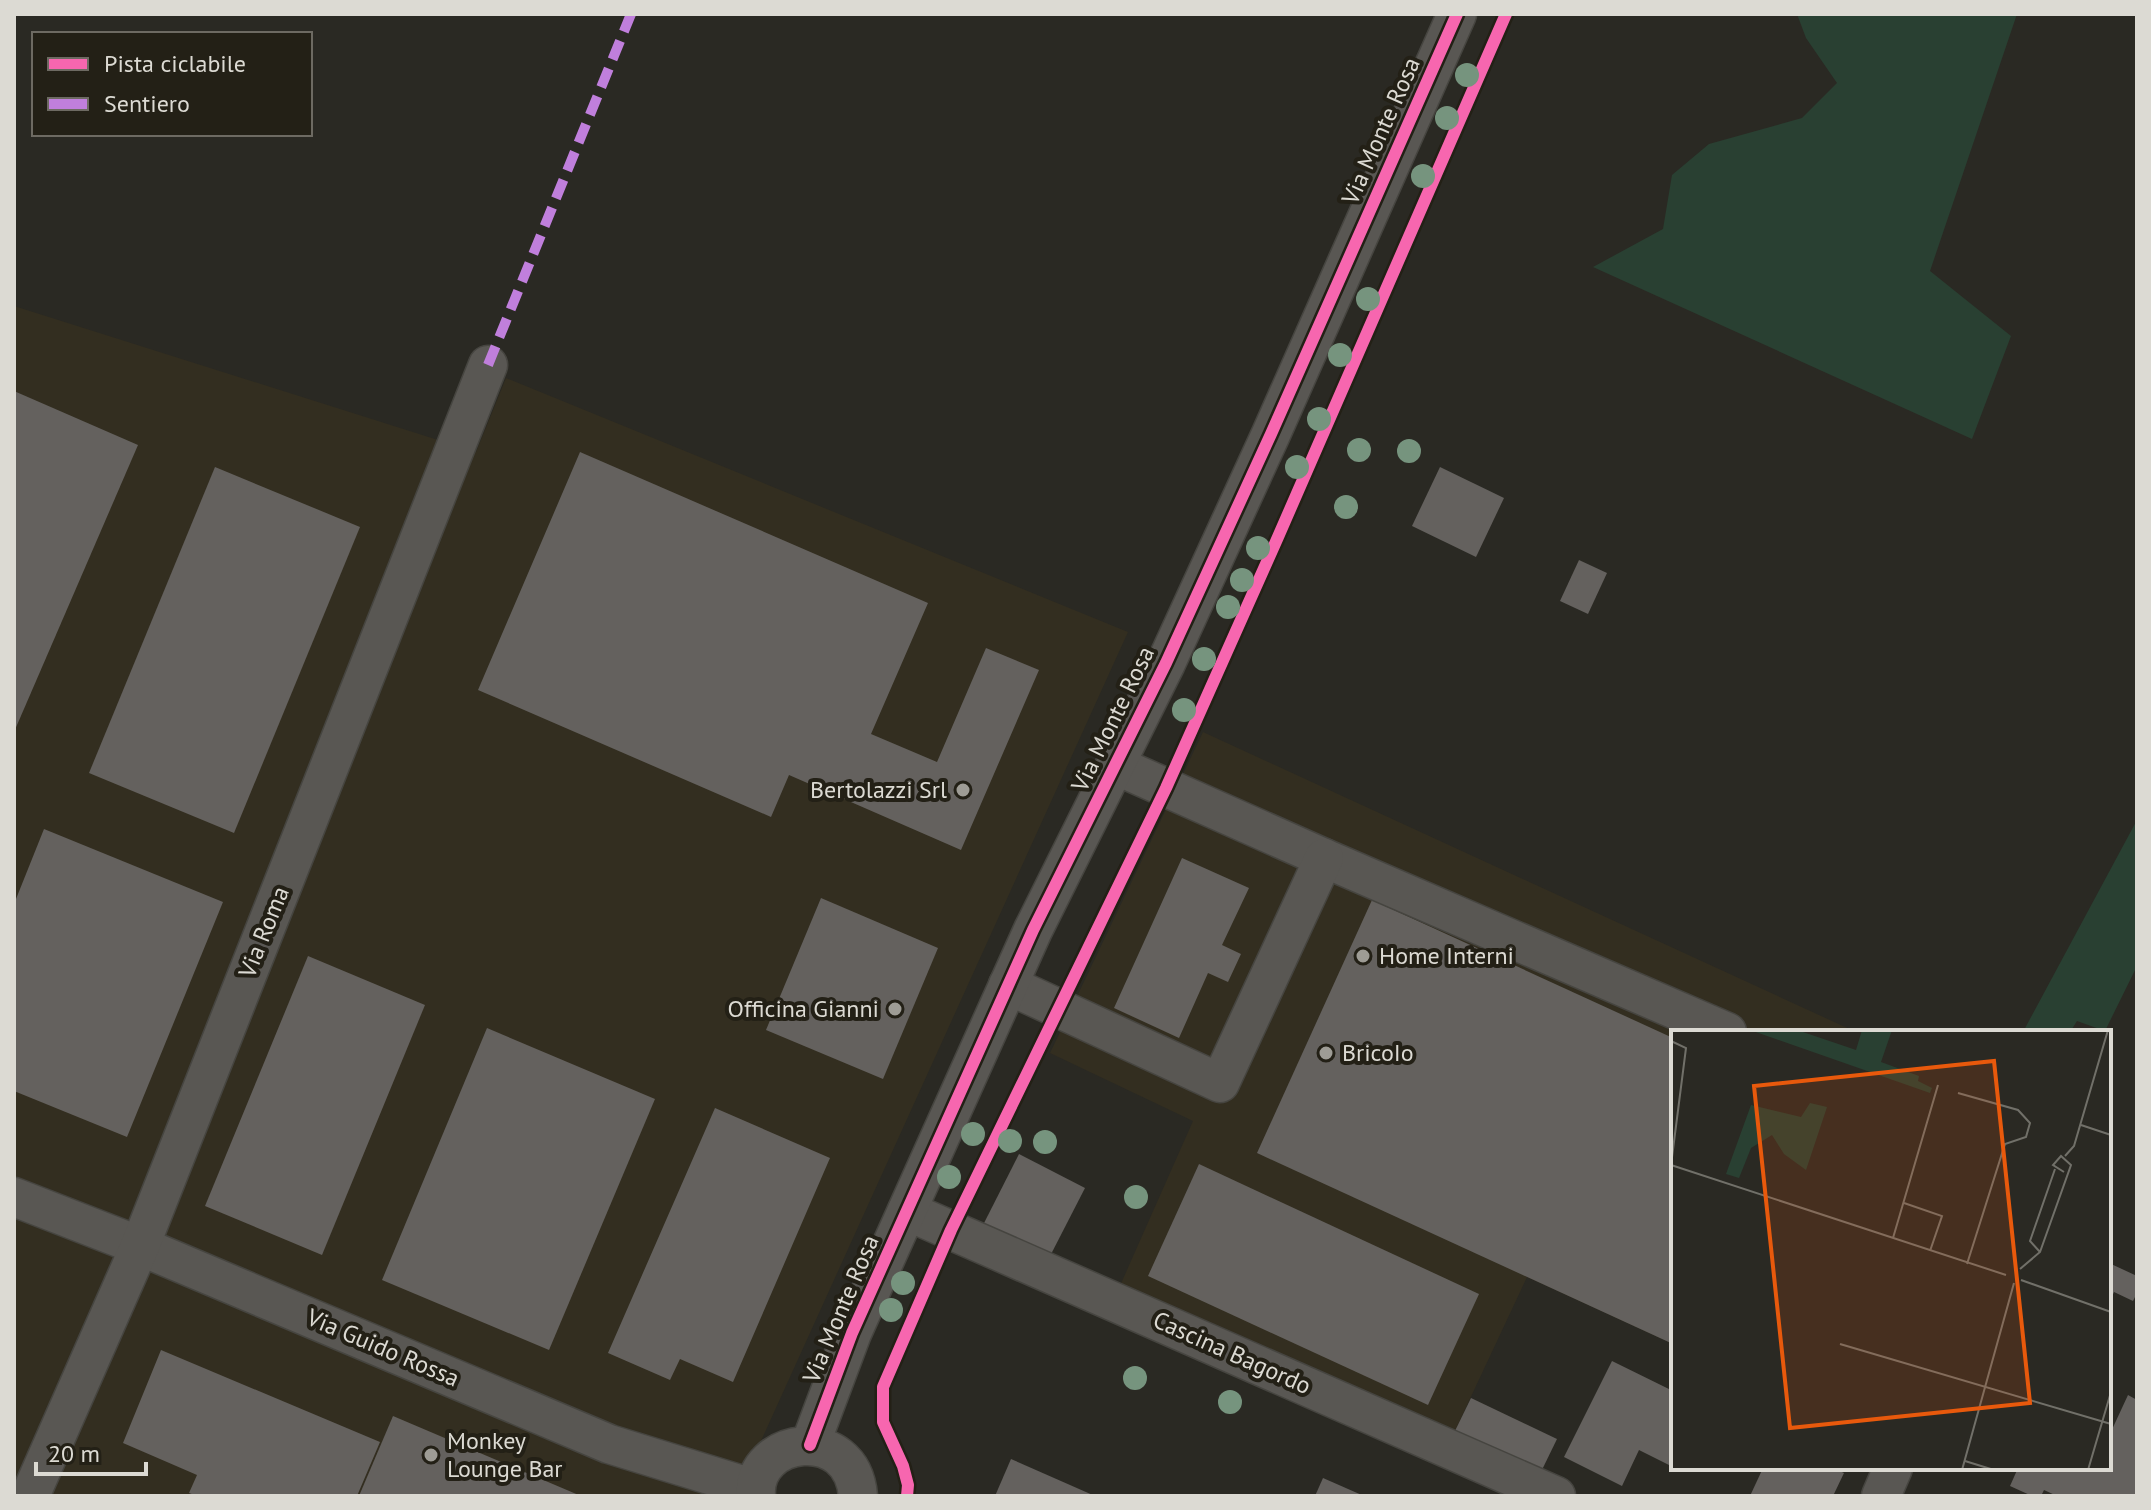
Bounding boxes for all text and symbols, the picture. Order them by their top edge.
legend [32,32,312,136]
text: Pista ciclabile [104,48,246,79]
street label: Via Monte Rosa [1334,52,1427,210]
text: Sentiero [104,88,190,119]
street label: Via Monte Rosa [1064,641,1161,797]
place label: Bertolazzi Srl [810,774,947,805]
marker: Bertolazzi Srl [954,781,972,799]
street label: Via Roma [231,882,296,983]
place label: Home Interni [1379,940,1514,971]
marker: Home Interni [1354,947,1372,965]
place label: Officina Gianni [728,993,879,1024]
marker: Officina Gianni [886,1000,904,1018]
inset map [1671,1030,2111,1470]
place label: BricoIo [1342,1037,1414,1068]
marker: BricoIo [1317,1044,1335,1062]
street label: Via Monte Rosa [795,1230,886,1388]
street label: Via Guido Rossa [301,1301,464,1394]
street label: Cascina Bagordo [1148,1304,1316,1401]
place label: Monkey Lounge Bar [447,1425,563,1484]
scale bar [36,1426,146,1476]
text: 20 m [48,1438,100,1469]
marker: Monkey Lounge Bar [422,1446,440,1464]

